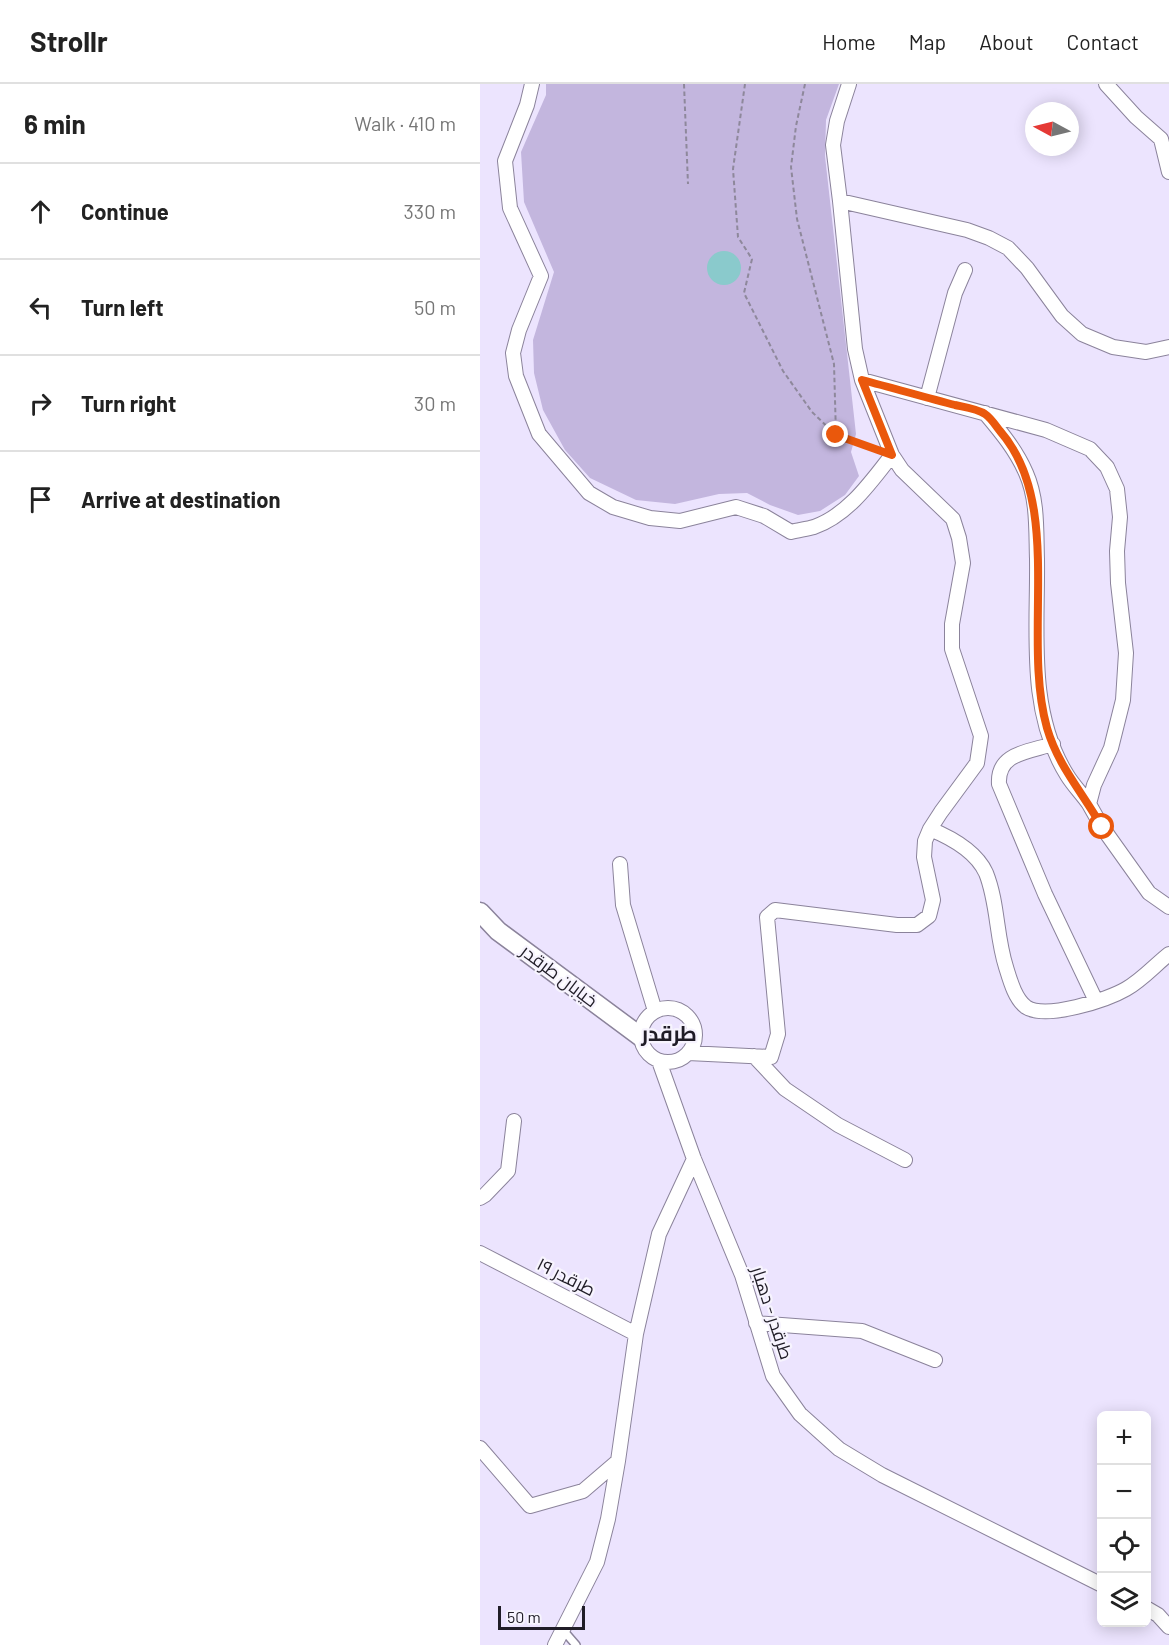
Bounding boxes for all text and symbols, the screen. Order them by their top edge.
text: Strollr [30,24,108,58]
text: Home [822,29,876,54]
text: Map [909,29,946,54]
text: About [979,29,1034,54]
text: Contact [1067,29,1139,54]
north arrow [1025,102,1079,156]
text: 6 min [24,108,86,139]
text: Walk · 410 m [354,111,456,135]
icon: ahead [24,195,57,228]
text: Continue [81,198,169,224]
text: 330 m [404,199,456,223]
icon: left [24,291,57,324]
text: Turn left [81,294,164,320]
text: 50 m [414,295,456,319]
icon: right [24,387,57,420]
text: Turn right [81,390,176,416]
text: 30 m [414,391,456,415]
route end [822,421,848,447]
icon: arrive [24,483,57,516]
text: Arrive at destination [81,486,280,512]
route start [1088,813,1114,839]
street label: خیابان طرقدر [515,939,602,1012]
district label: طرقدر [640,1020,697,1046]
street label: طرقدر ۱۹ [533,1252,599,1301]
street label: طرقدر - دهبار [746,1262,798,1362]
map controls [1097,1411,1151,1627]
button: + [1097,1411,1151,1465]
button: − [1097,1465,1151,1519]
button: locate [1097,1519,1151,1573]
button: layers [1097,1573,1151,1627]
scale bar [498,1603,585,1630]
text: 50 m [507,1607,541,1626]

